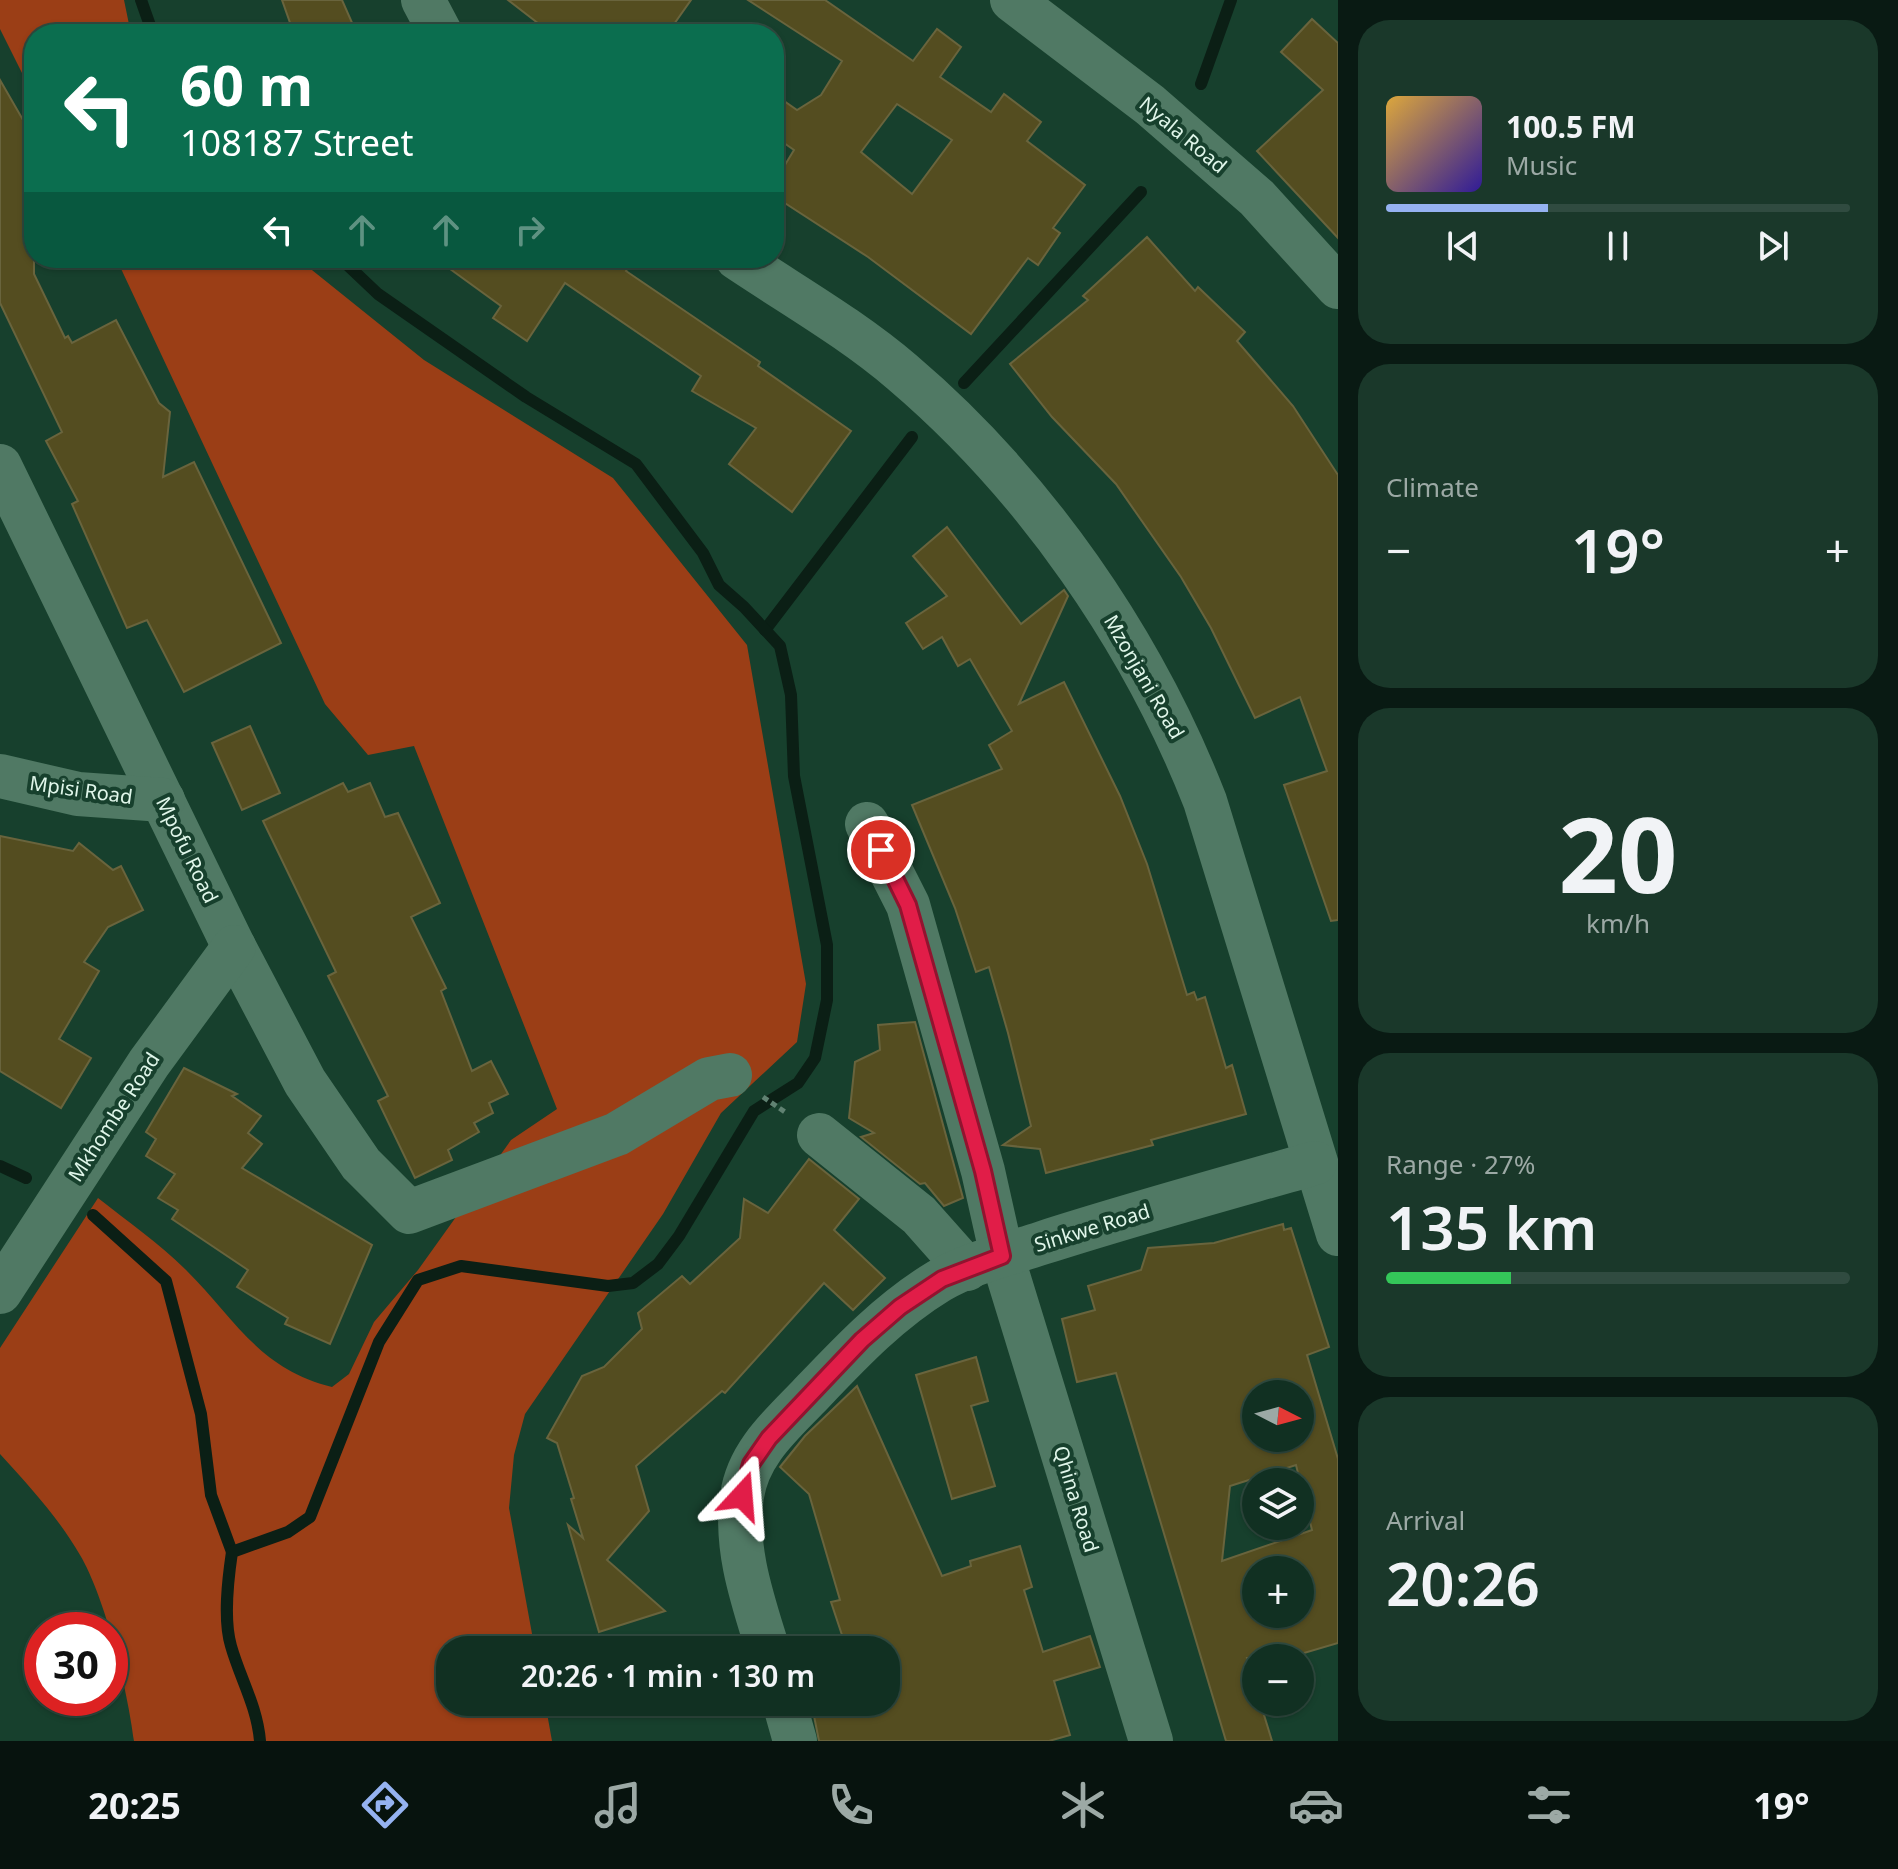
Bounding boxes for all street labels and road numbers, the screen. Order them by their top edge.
street label: Nyala Road [1134,90,1233,179]
street label: Mzonjani Road [1098,610,1191,744]
street label: Mpisi Road [28,769,134,810]
street label: Mpofu Road [150,792,225,907]
street label: Mkhombe Road [62,1047,165,1186]
street label: Sinkwe Road [1031,1197,1153,1258]
street label: Qhina Road [1047,1442,1105,1555]

